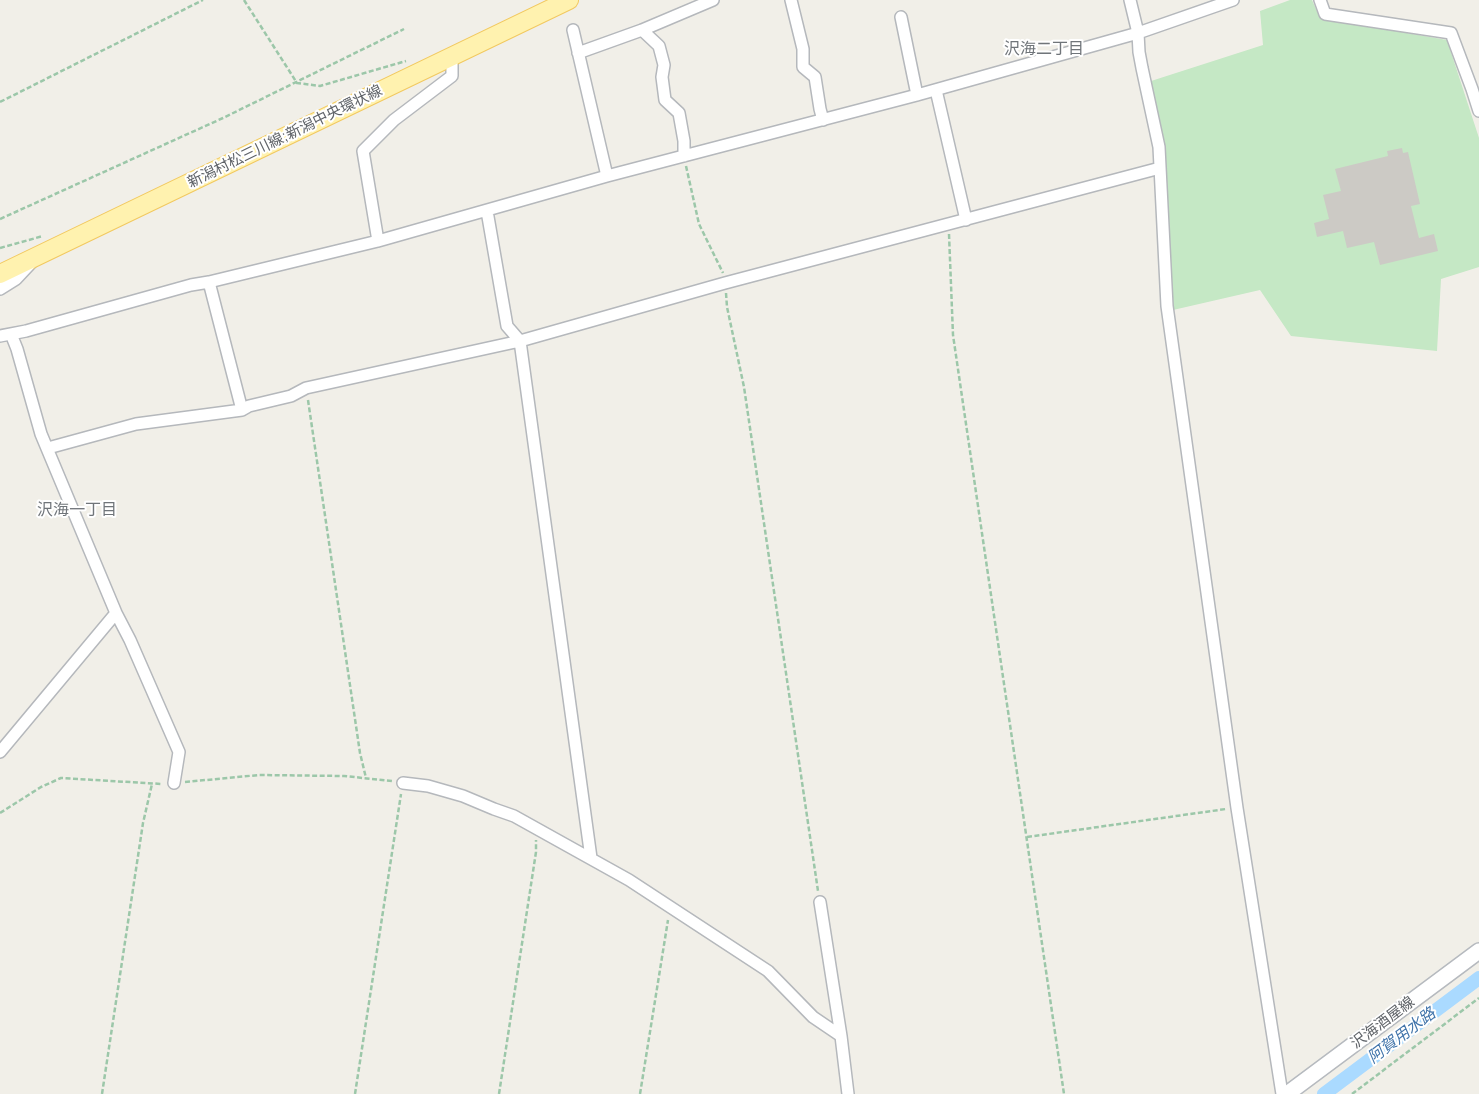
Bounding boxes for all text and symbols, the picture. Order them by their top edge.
district label: 沢海二丁目 [1004,40,1084,60]
street label: 新潟村松三川線;新潟中央環状線 [185,82,385,192]
district label: 沢海一丁目 [37,501,117,521]
street label: 沢海酒屋線 [1348,993,1418,1053]
water label: 阿賀用水路 [1364,1004,1440,1068]

